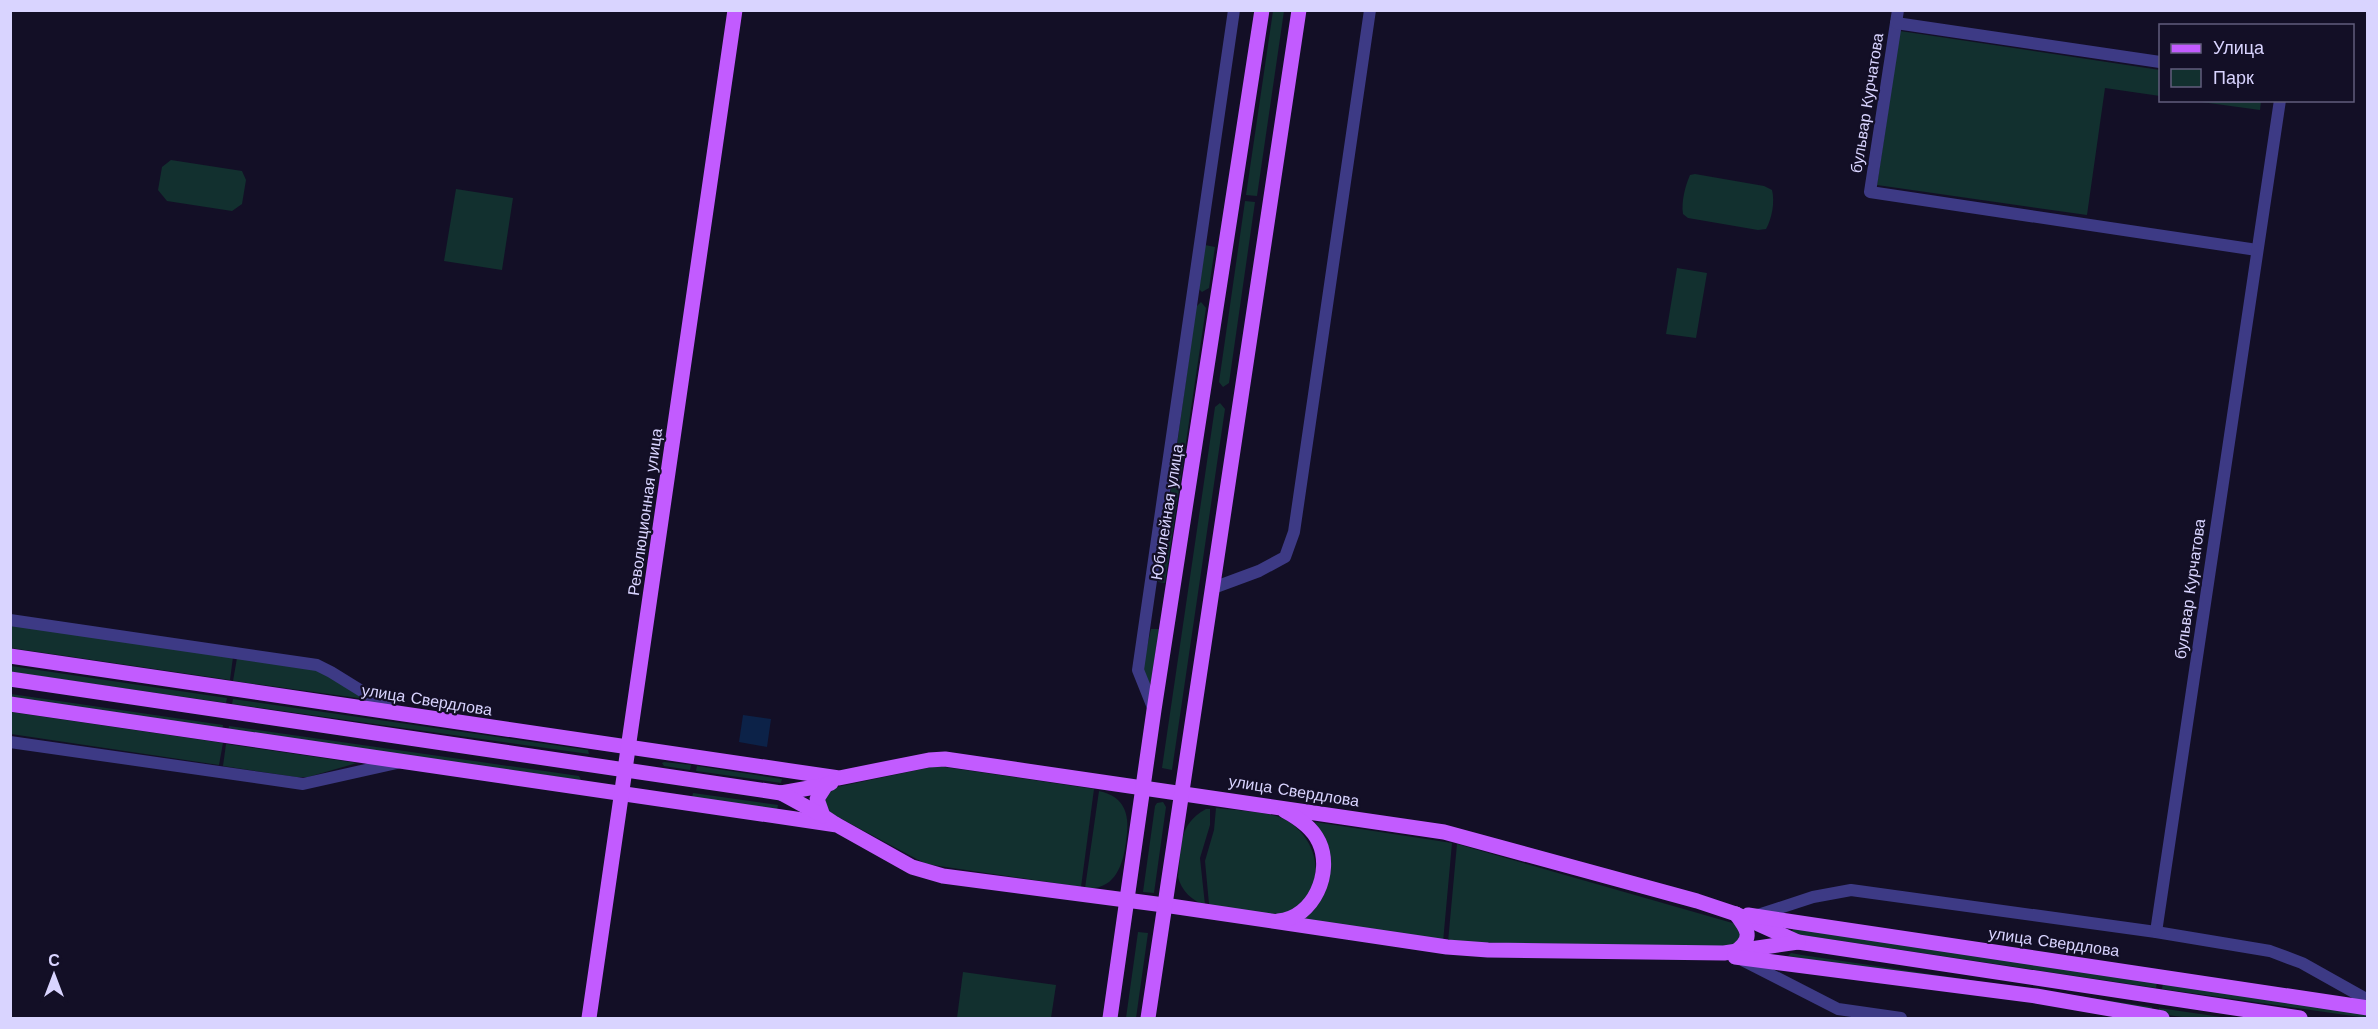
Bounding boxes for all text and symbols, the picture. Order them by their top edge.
legend [2159,24,2354,102]
street label: бульвар Курчатова [1847,32,1887,174]
text: Улица [2213,37,2265,58]
text: Парк [2213,67,2254,88]
street label: Революционная улица [624,427,666,597]
street label: Юбилейная улица [1147,443,1187,581]
street label: бульвар Курчатова [2171,517,2209,660]
street label: улица Свердлова [360,680,494,720]
street label: улица Свердлова [1227,771,1361,811]
street label: улица Свердлова [1987,923,2121,961]
north arrow [24,945,84,1005]
text: С [48,951,60,970]

